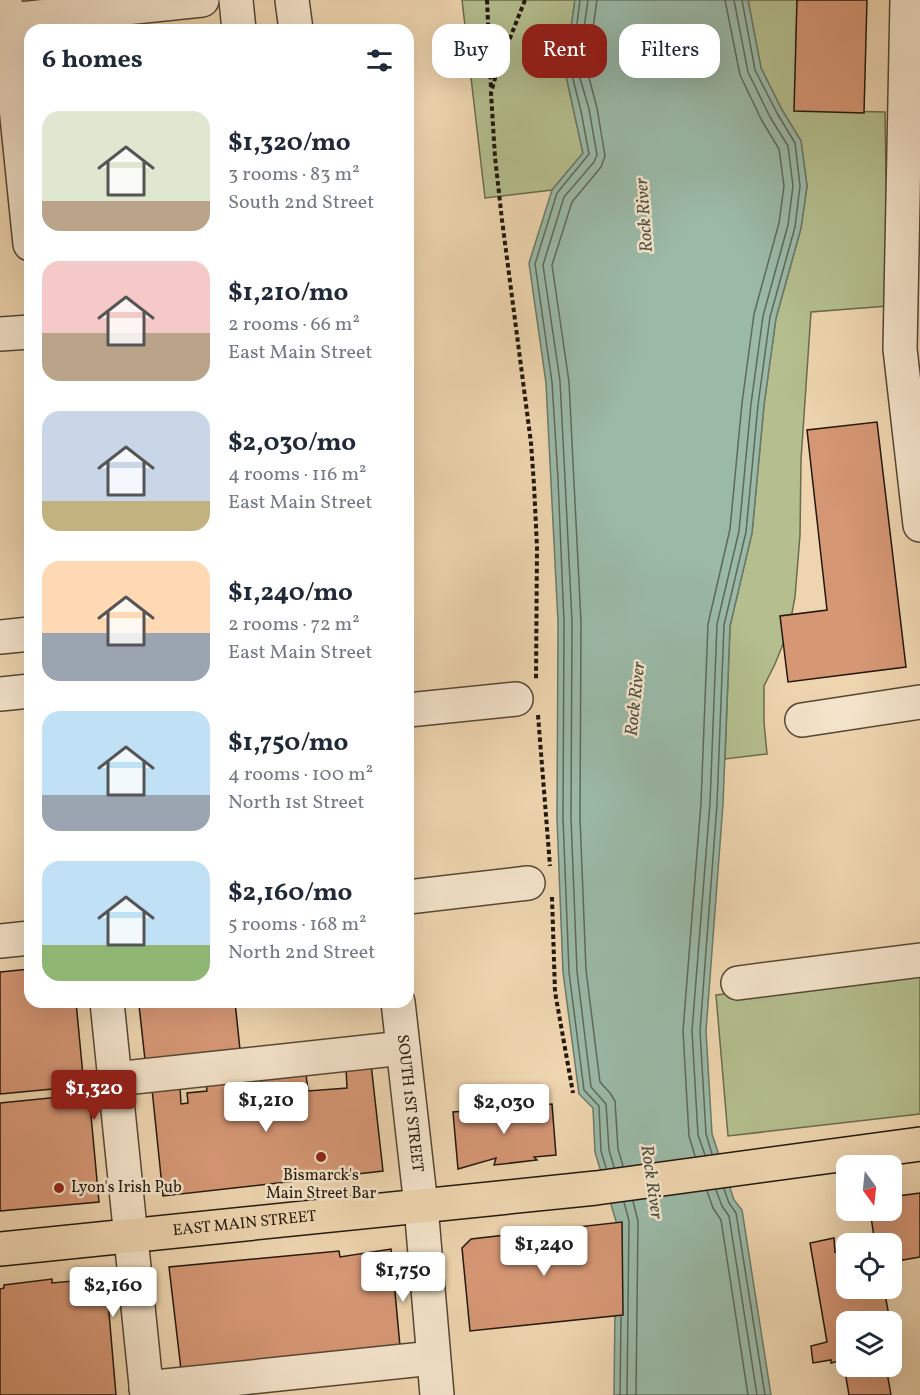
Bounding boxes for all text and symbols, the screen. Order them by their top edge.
chip: Buy [432,24,510,78]
chip: Rent [522,24,607,78]
chip: Filters [619,24,720,78]
text: 6 homes [42,42,143,78]
icon: filters [363,44,396,77]
text: $1,320/mo [228,125,351,161]
icon: home [90,135,162,207]
text: 3 rooms · 83 m² [228,161,360,189]
water label: Rock River [630,177,660,253]
text: South 2nd Street [228,189,374,217]
text: $1,210/mo [228,275,348,311]
icon: home [90,285,162,357]
text: 2 rooms · 66 m² [228,311,360,339]
text: East Main Street [228,339,373,367]
text: $2,030/mo [228,425,356,461]
icon: home [90,435,162,507]
text: 4 rooms · 116 m² [228,461,367,489]
text: East Main Street [228,489,373,517]
text: $1,240/mo [228,575,353,611]
icon: home [90,585,162,657]
text: 2 rooms · 72 m² [228,611,360,639]
text: East Main Street [228,639,373,667]
water label: Rock River [620,660,652,737]
text: $1,750/mo [228,725,348,761]
icon: home [90,735,162,807]
text: 4 rooms · 100 m² [228,761,373,789]
text: North 1st Street [228,789,365,817]
text: $2,160/mo [228,875,352,911]
icon: home [90,885,162,957]
text: 5 rooms · 168 m² [228,911,367,939]
text: North 2nd Street [228,939,375,967]
street label: SOUTH 1ST STREET [391,1033,428,1173]
pin: $1,320 [45,1070,143,1121]
text: $1,320 [65,1075,123,1103]
pin: $1,210 [217,1082,315,1133]
pin: $2,030 [455,1084,553,1135]
text: $1,210 [238,1087,294,1115]
text: $2,030 [473,1089,535,1117]
water label: Rock River [633,1143,669,1221]
marker: Bismarck's Main Street Bar [314,1150,328,1164]
north arrow [836,1155,902,1221]
map controls [836,1155,902,1377]
place label: Bismarck's Main Street Bar [266,1165,376,1205]
place label: Lyon's Irish Pub [71,1177,182,1199]
marker: Lyon's Irish Pub [52,1181,66,1195]
street label: EAST MAIN STREET [172,1206,318,1242]
pin: $1,240 [495,1226,593,1277]
text: $1,240 [514,1231,574,1259]
button: locate [836,1233,902,1299]
pin: $1,750 [354,1252,452,1303]
text: $1,750 [375,1257,431,1285]
pin: $2,160 [64,1267,162,1318]
text: $2,160 [84,1272,142,1300]
button: layers [836,1311,902,1377]

